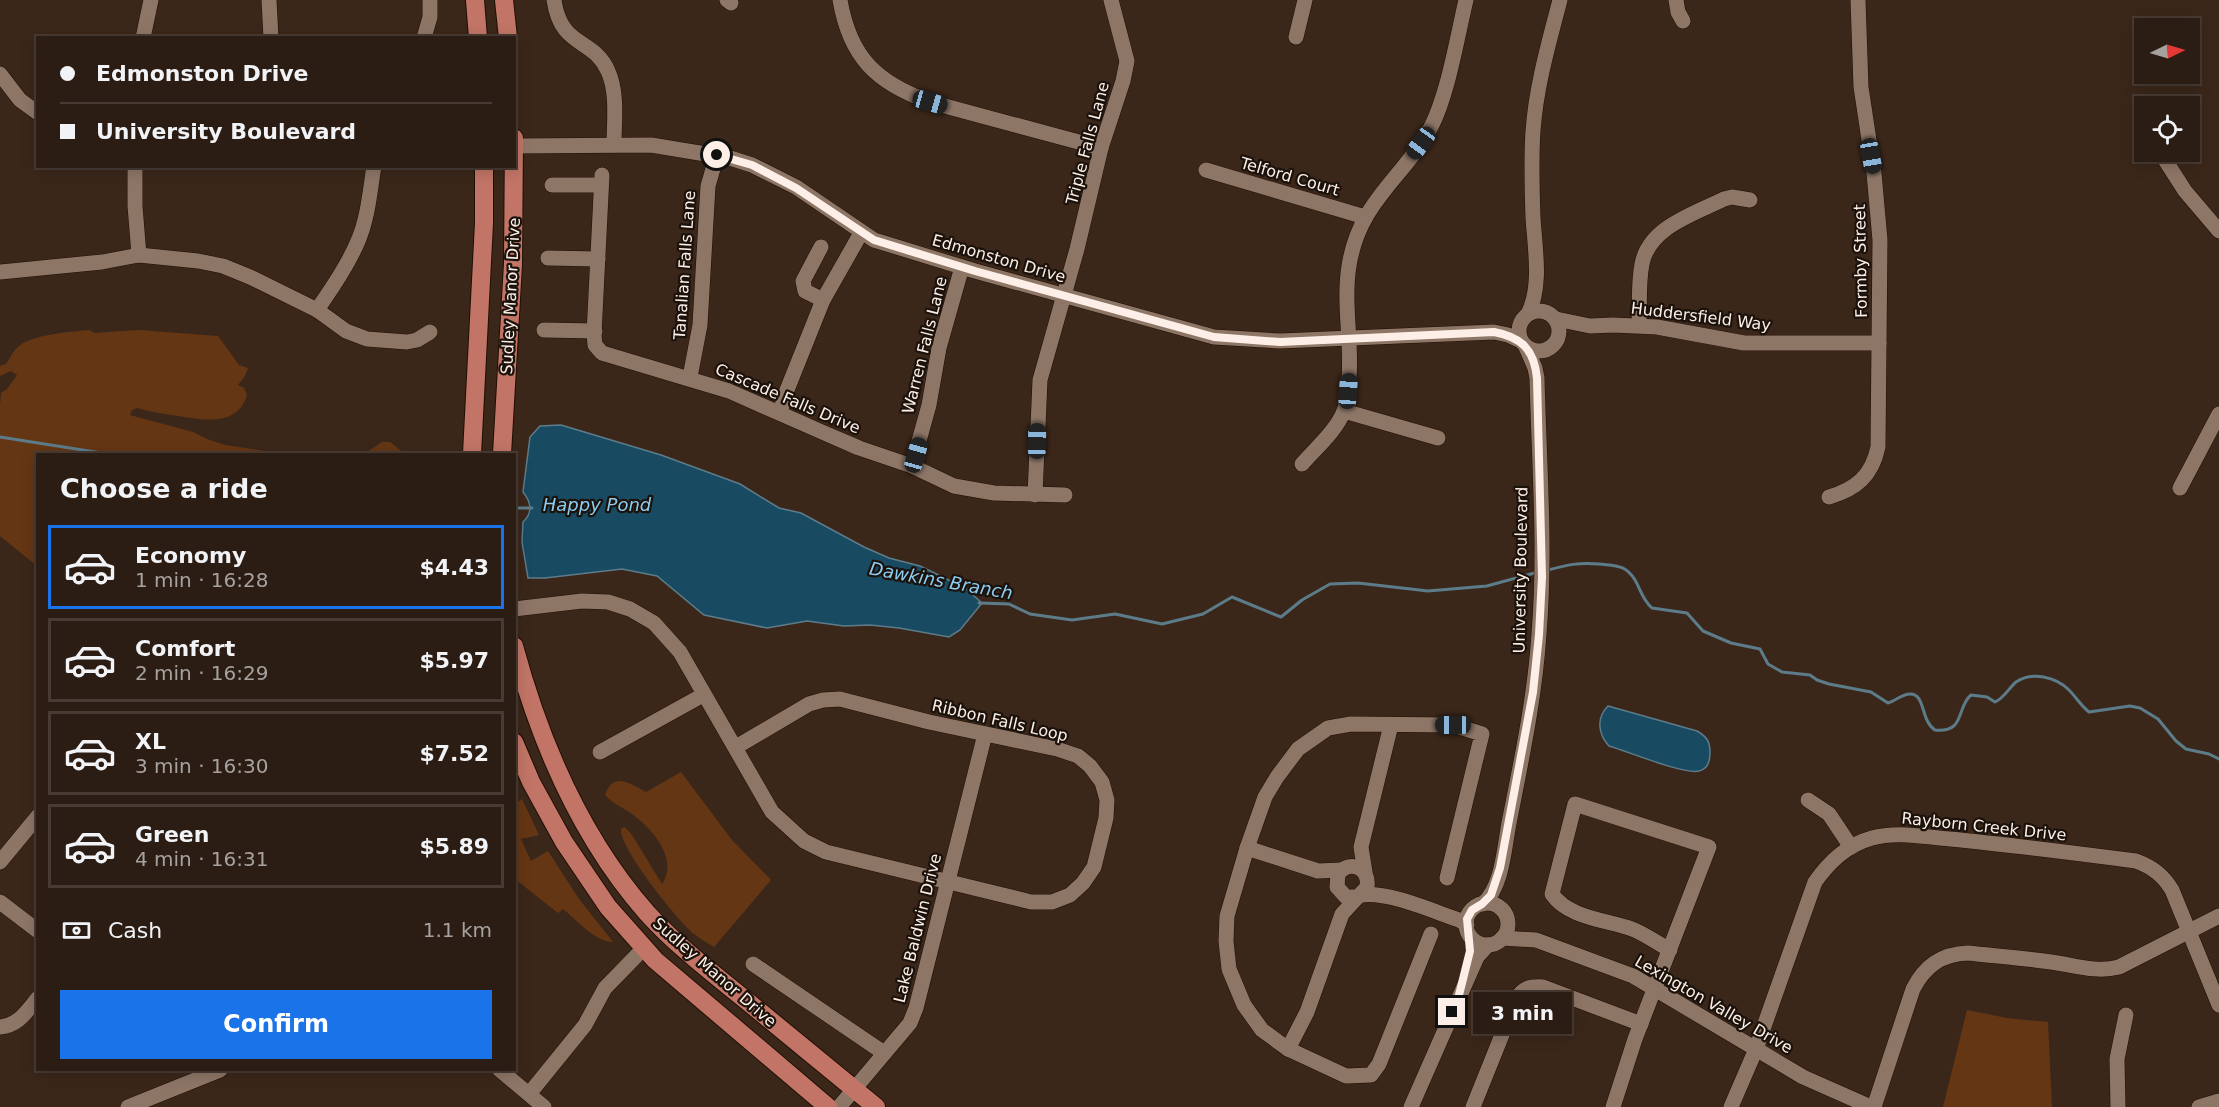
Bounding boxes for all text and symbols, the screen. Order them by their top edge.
north arrow [2134,18,2200,84]
map controls [2134,18,2200,162]
text: Edmonston Drive [96,61,308,86]
street label: Triple Falls Lane [1062,80,1113,208]
car [910,88,950,116]
button: locate [2134,96,2200,162]
text: University Boulevard [96,119,356,144]
car [1403,123,1439,163]
car [1859,137,1883,175]
route start [703,141,730,168]
street label: Telford Court [1237,153,1342,200]
street label: Tanalian Falls Lane [670,190,699,341]
street label: Formby Street [1850,204,1871,318]
street label: Sudley Manor Drive [497,217,524,375]
street label: Edmonston Drive [930,230,1068,287]
street label: Warren Falls Lane [898,275,951,416]
street label: Huddersfield Way [1630,298,1772,335]
street label: Cascade Falls Drive [713,359,863,438]
car [1338,372,1358,410]
car [1028,423,1046,459]
car [902,435,930,475]
text: Choose a ride [60,473,268,504]
street label: University Boulevard [1510,486,1531,654]
water label: Happy Pond [543,494,652,515]
icon: car [63,540,117,594]
text: Economy [135,543,246,568]
text: $4.43 [419,555,489,580]
water label: Dawkins Branch [868,558,1014,603]
text: 1 min · 16:28 [135,568,269,592]
icon: car [63,633,117,687]
text: Comfort [135,636,235,661]
text: $5.97 [419,648,489,673]
text: 2 min · 16:29 [135,661,269,685]
street label: Ribbon Falls Loop [930,696,1070,745]
car [1435,716,1471,734]
icon: car [63,726,117,780]
text: XL [135,729,166,754]
text: $7.52 [419,741,489,766]
text: 3 min · 16:30 [135,754,269,778]
street label: Rayborn Creek Drive [1901,808,2067,845]
icon: car [63,819,117,873]
text: Green [135,822,209,847]
text: $5.89 [419,834,489,859]
text: 4 min · 16:31 [135,847,269,871]
street label: Lake Baldwin Drive [890,852,945,1005]
icon: cash [60,914,93,947]
street label: Sudley Manor Drive [649,914,780,1031]
text: Cash [108,918,162,943]
text: 1.1 km [423,918,492,942]
street label: Lexington Valley Drive [1631,951,1796,1057]
button: Confirm [60,990,492,1059]
callout: 3 min [1473,991,1572,1033]
route end [1438,998,1465,1025]
text: 3 min [1491,1001,1554,1025]

